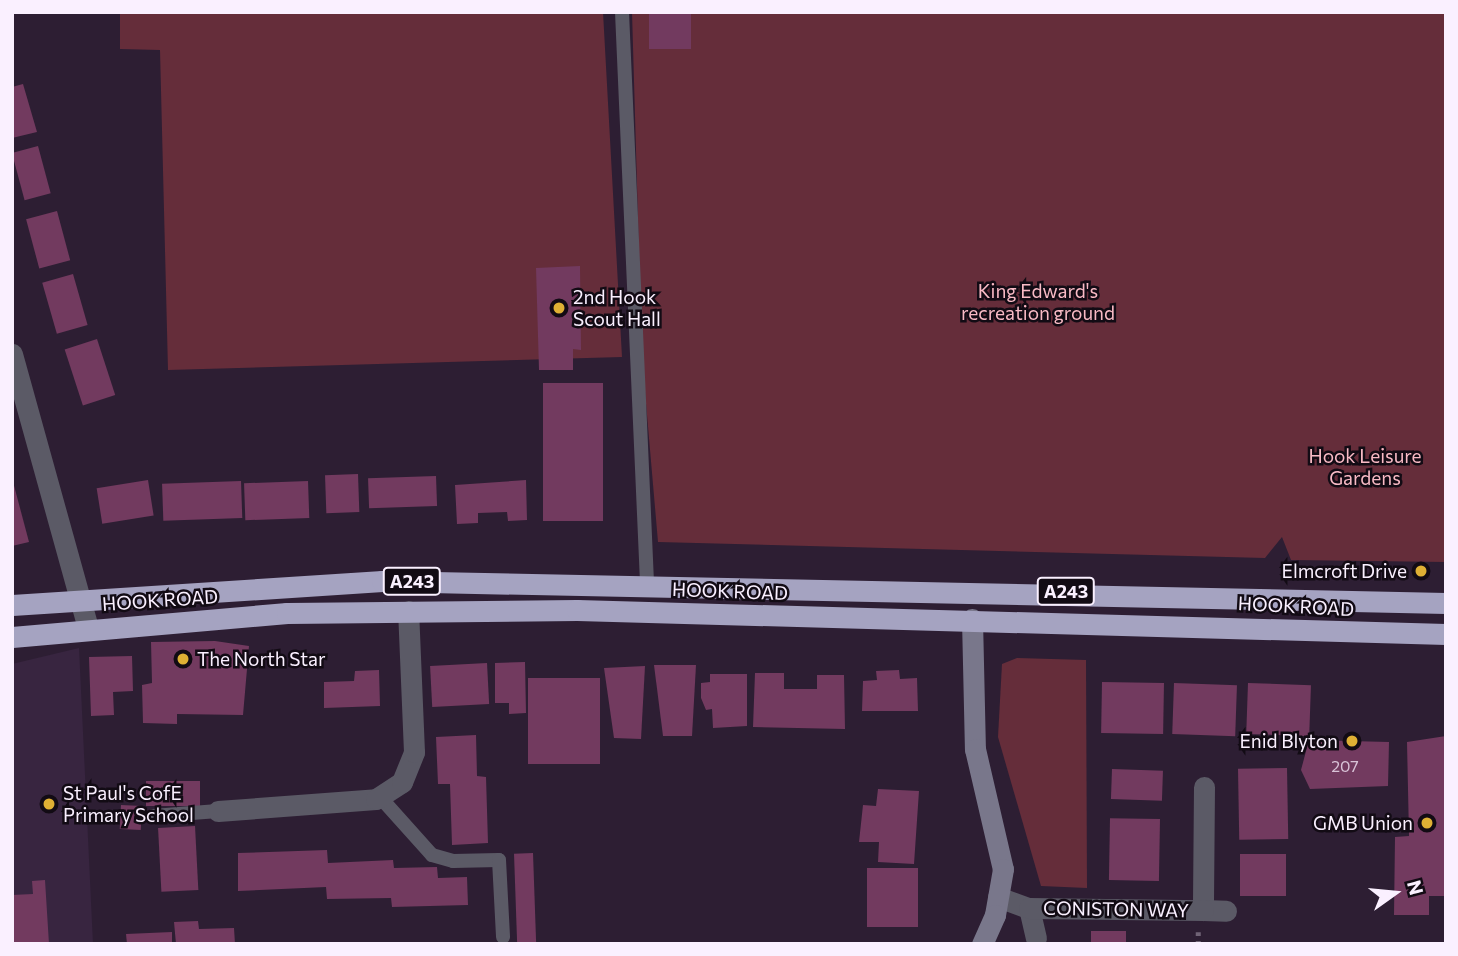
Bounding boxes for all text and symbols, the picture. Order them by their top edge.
park label: King Edward's recreation ground [961,280,1115,324]
place label: 2nd Hook Scout Hall [573,286,661,330]
marker: 2nd Hook Scout Hall [551,300,567,316]
park label: Hook Leisure Gardens [1308,445,1422,489]
place label: Elmcroft Drive [1282,560,1407,582]
marker: Elmcroft Drive [1413,563,1429,579]
road number: A243 [382,566,442,596]
road number: A243 [1036,576,1096,606]
street label: HOOK ROAD [672,578,788,604]
street label: HOOK ROAD [101,585,219,615]
street label: HOOK ROAD [1237,592,1355,620]
place label: The North Star [197,648,326,670]
marker: The North Star [175,651,191,667]
place label: Enid Blyton [1240,730,1338,752]
marker: Enid Blyton [1344,733,1360,749]
house number: 207 [1331,756,1359,776]
place label: St Paul's CofE Primary School [63,782,194,826]
marker: St Paul's CofE Primary School [41,796,57,812]
place label: GMB Union [1313,812,1413,834]
marker: GMB Union [1419,815,1435,831]
north arrow [1360,858,1430,928]
text: N [1403,878,1429,897]
street label: CONISTON WAY [1043,896,1189,922]

